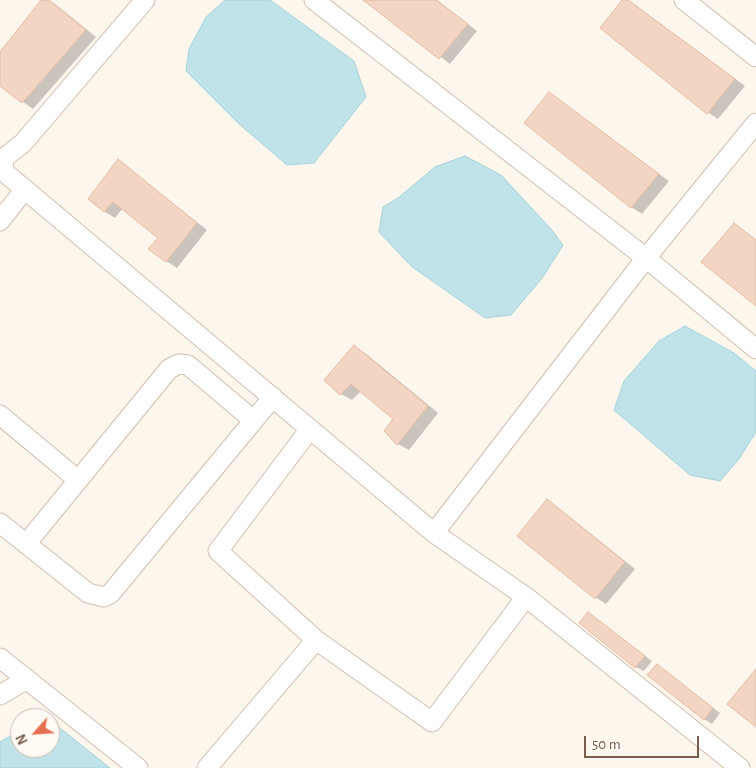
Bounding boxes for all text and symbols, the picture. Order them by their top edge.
north arrow [10,708,60,758]
scale bar [586,726,701,758]
text: N [14,732,31,747]
text: 50 m [592,737,621,752]

